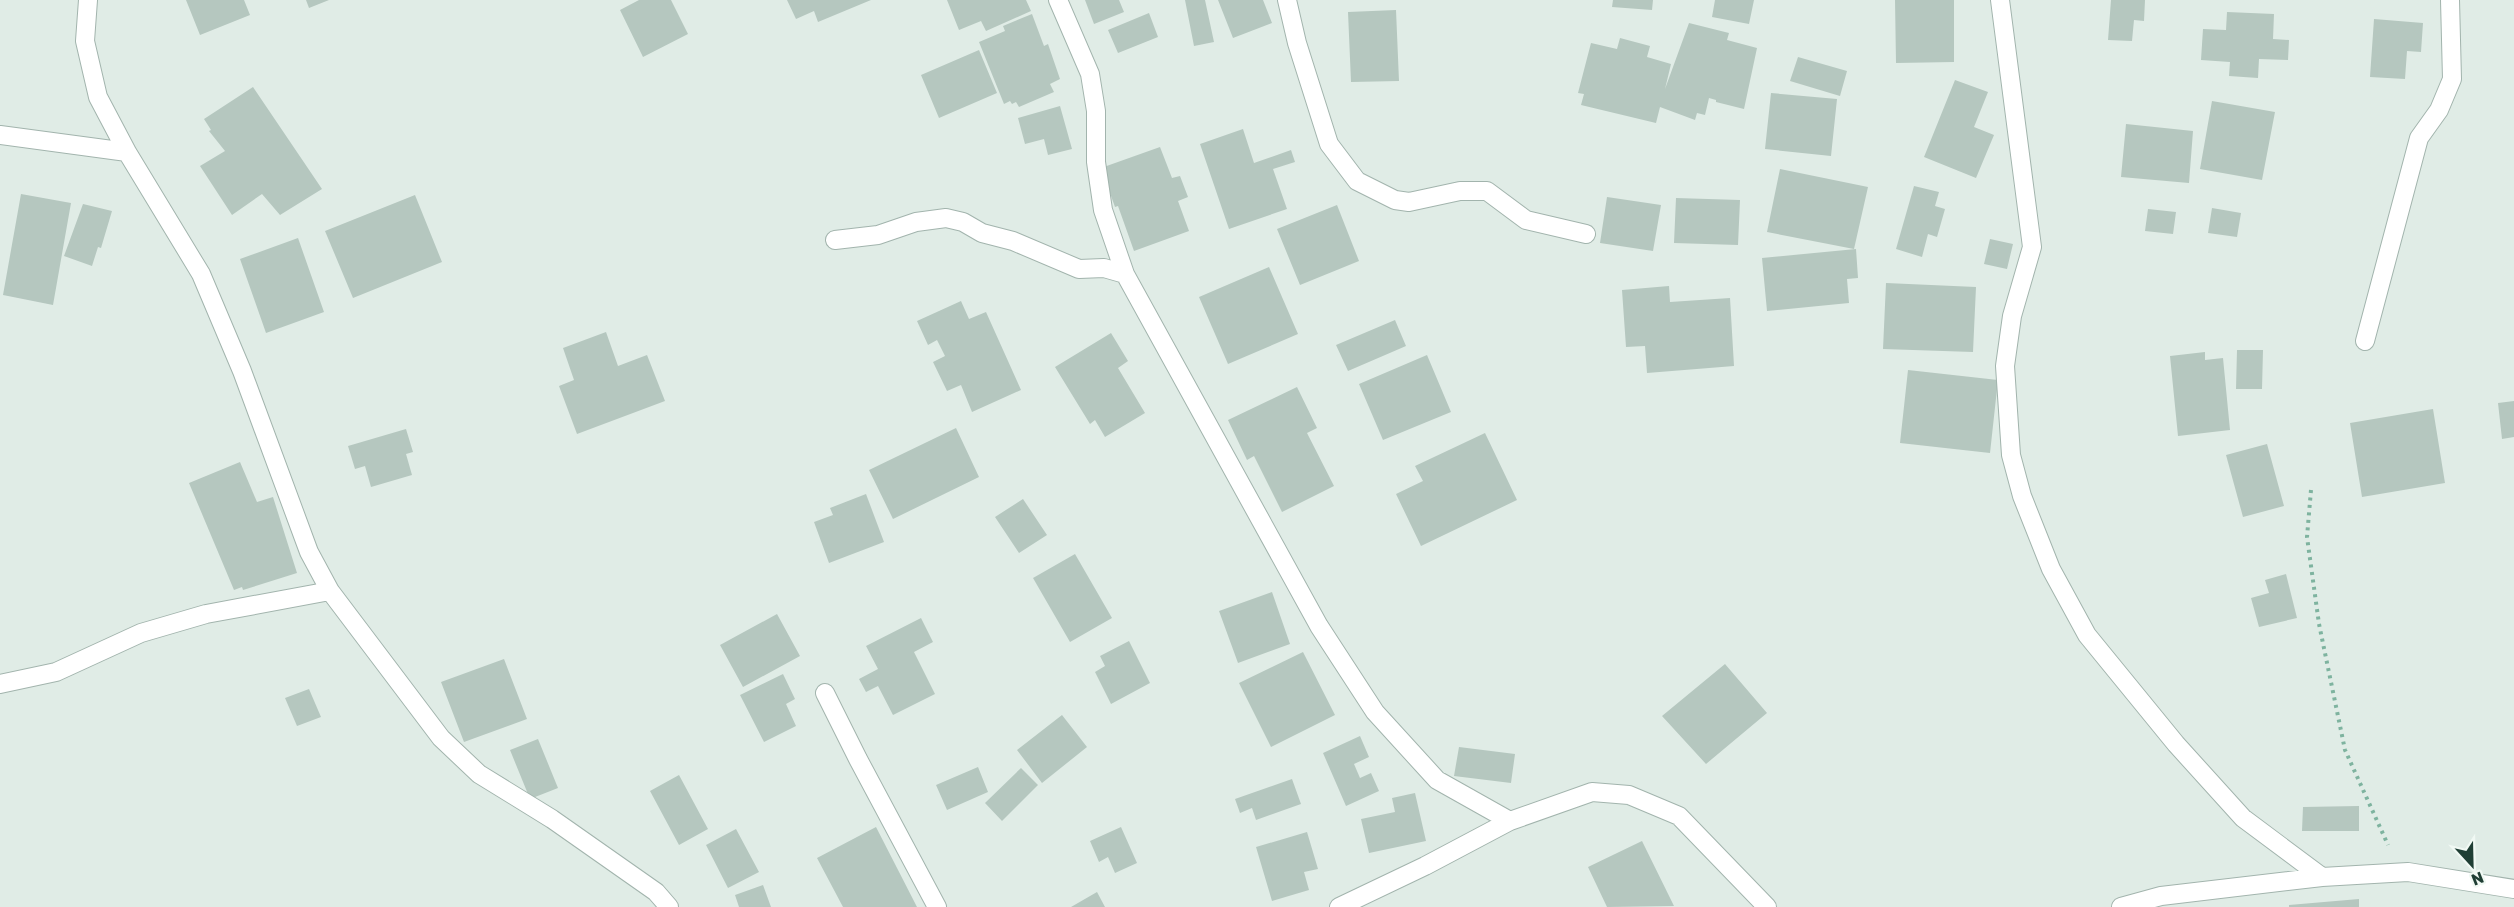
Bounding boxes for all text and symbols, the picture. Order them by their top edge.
north arrow [2442,835,2502,895]
text: N [2469,867,2486,889]

